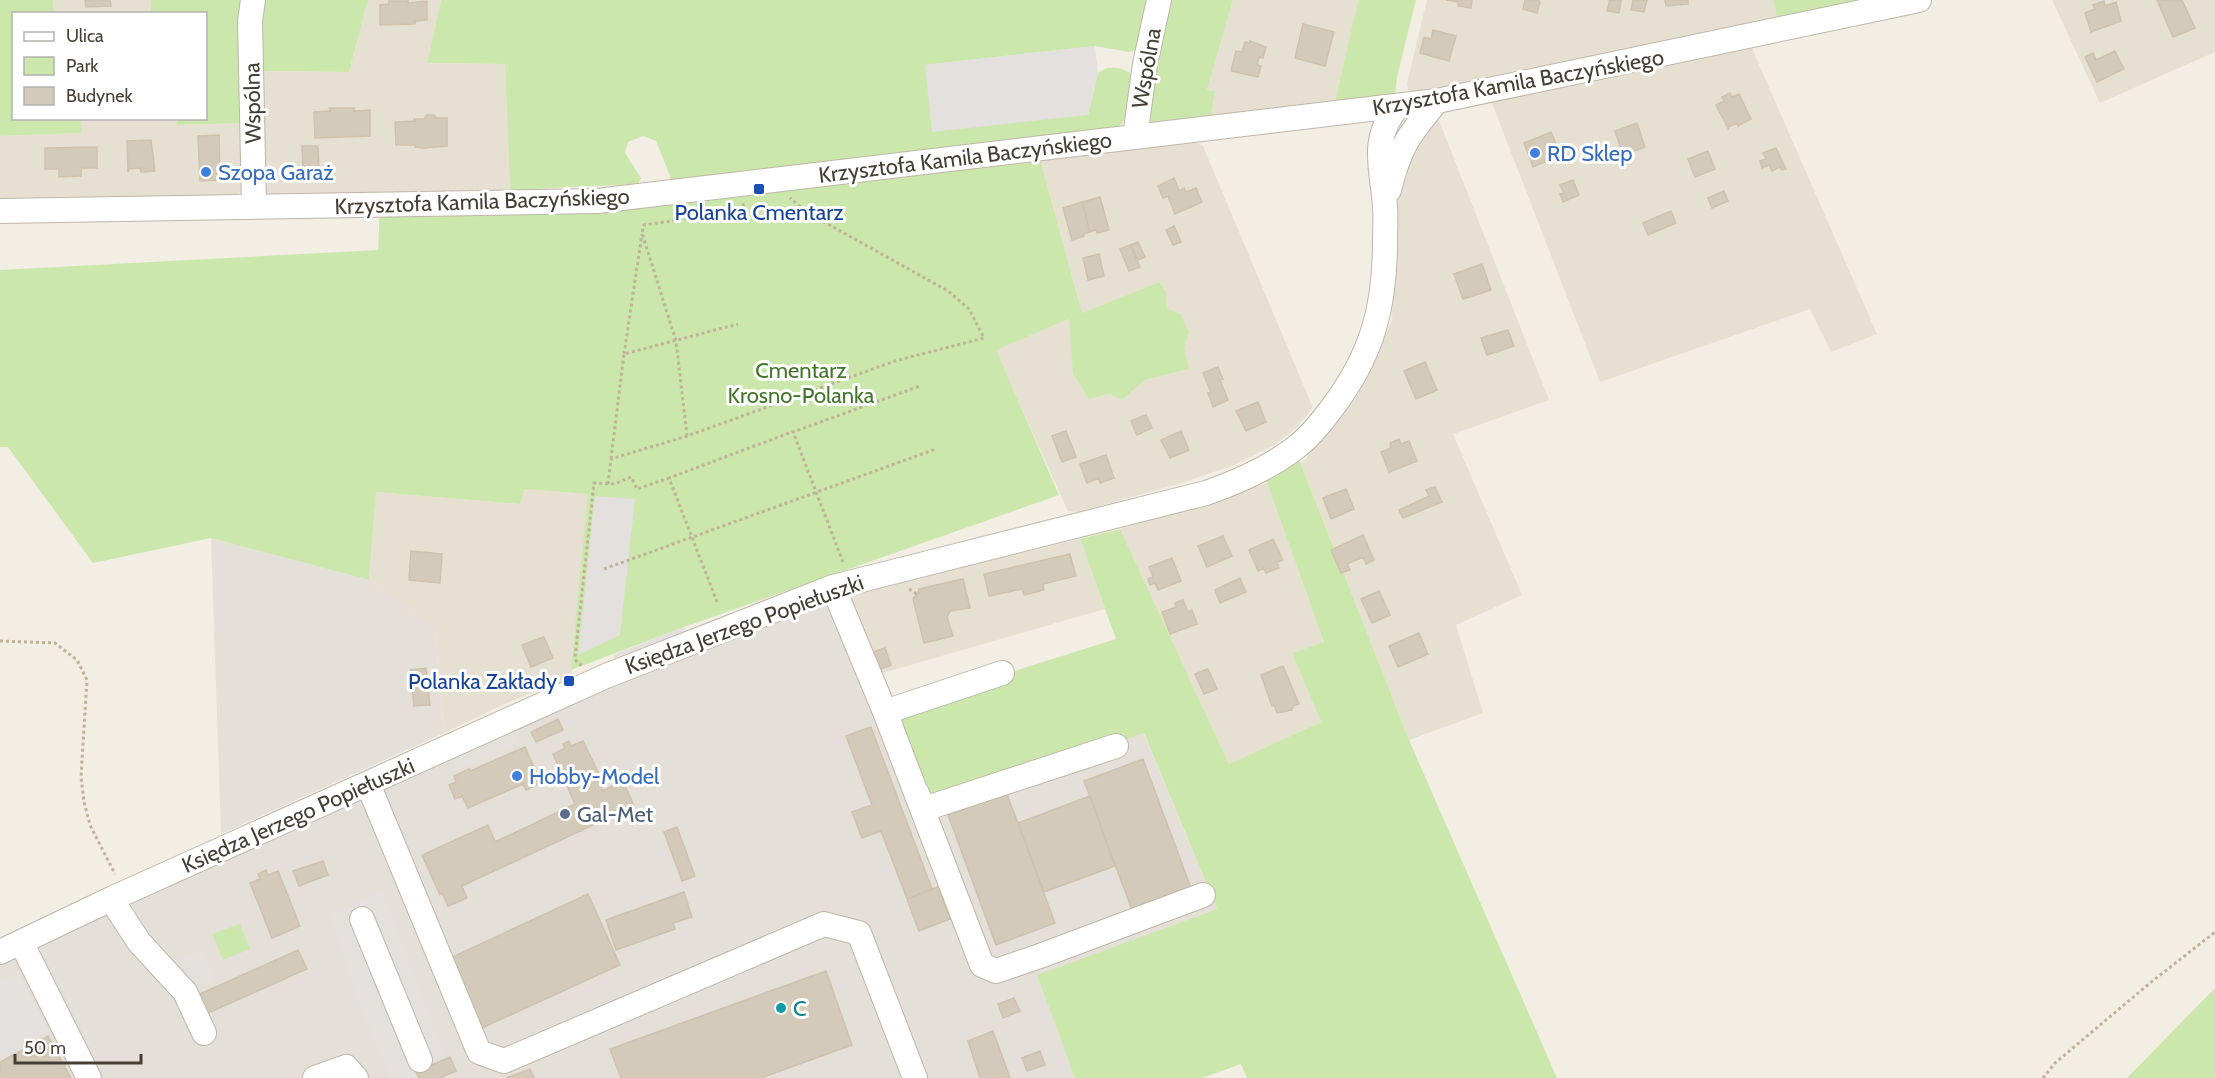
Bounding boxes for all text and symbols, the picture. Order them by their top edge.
legend [12,12,207,120]
text: Ulica [66,25,104,47]
street label: Wspólna [1126,25,1167,111]
street label: Krzysztofa Kamila Baczyńskiego [1370,44,1666,121]
text: Park [66,55,99,77]
street label: Wspólna [238,62,267,144]
text: Budynek [66,85,133,107]
street label: Krzysztofa Kamila Baczyńskiego [817,126,1113,189]
place label: RD Sklep [1547,140,1632,167]
marker: RD Sklep [1528,146,1542,160]
place label: Szopa Garaż [218,159,334,186]
marker: Szopa Garaż [199,165,213,179]
marker: Polanka Cmentarz [752,182,766,196]
street label: Krzysztofa Kamila Baczyńskiego [334,183,630,220]
place label: Polanka Cmentarz [674,199,844,226]
park label: Cmentarz Krosno-Polanka [728,357,875,409]
street label: Księdza Jerzego Popiełuszki [621,569,867,680]
place label: Polanka Zakłady [408,668,557,695]
marker: Polanka Zakłady [562,674,576,688]
street label: Księdza Jerzego Popiełuszki [178,752,419,879]
place label: Hobby-Model [529,763,660,790]
marker: Hobby-Model [510,769,524,783]
place label: Gal-Met [577,801,654,828]
marker: Gal-Met [558,807,572,821]
place label: C [793,995,807,1022]
marker: C [774,1001,788,1015]
scale bar [15,1027,141,1065]
text: 50 m [24,1037,66,1059]

